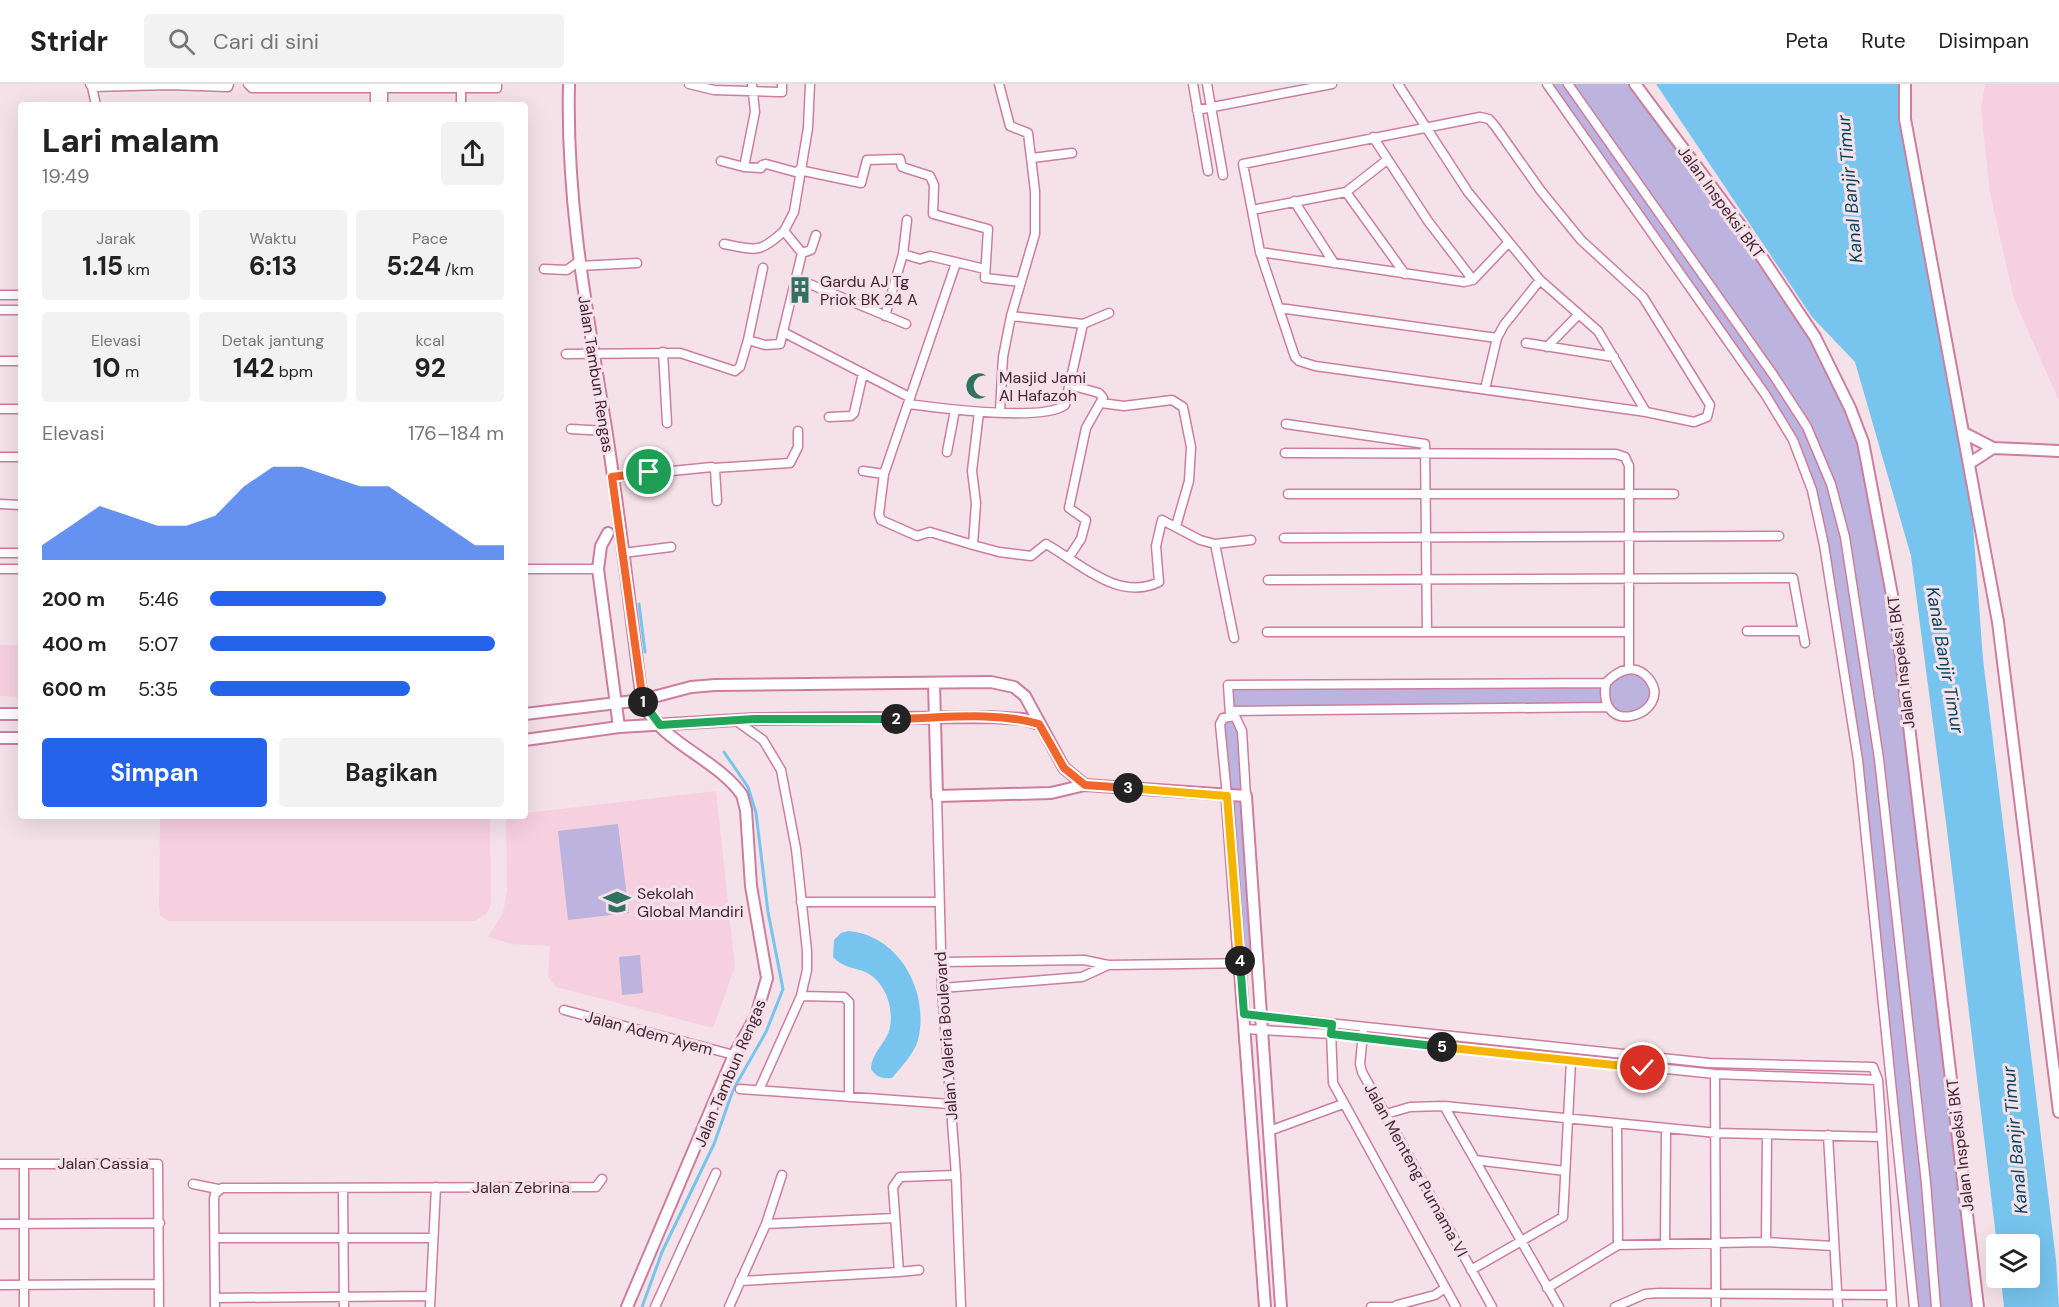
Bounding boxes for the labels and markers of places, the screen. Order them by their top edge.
place label: Gardu AJ Tg Priok BK 24 A [820,271,918,310]
building icon: Gardu AJ Tg Priok BK 24 A [785,275,815,305]
place label: Masjid Jami Al Hafazoh [999,367,1086,406]
mosque icon: Masjid Jami Al Hafazoh [964,371,994,401]
pin [623,446,674,497]
pin: 1 [628,687,658,717]
pin: 2 [881,704,911,734]
pin: 3 [1113,773,1143,803]
place label: Sekolah Global Mandiri [637,883,744,922]
school or university icon: Sekolah Global Mandiri [602,887,632,917]
pin: 4 [1225,946,1255,976]
pin: 5 [1427,1032,1457,1062]
pin [1617,1042,1668,1093]

